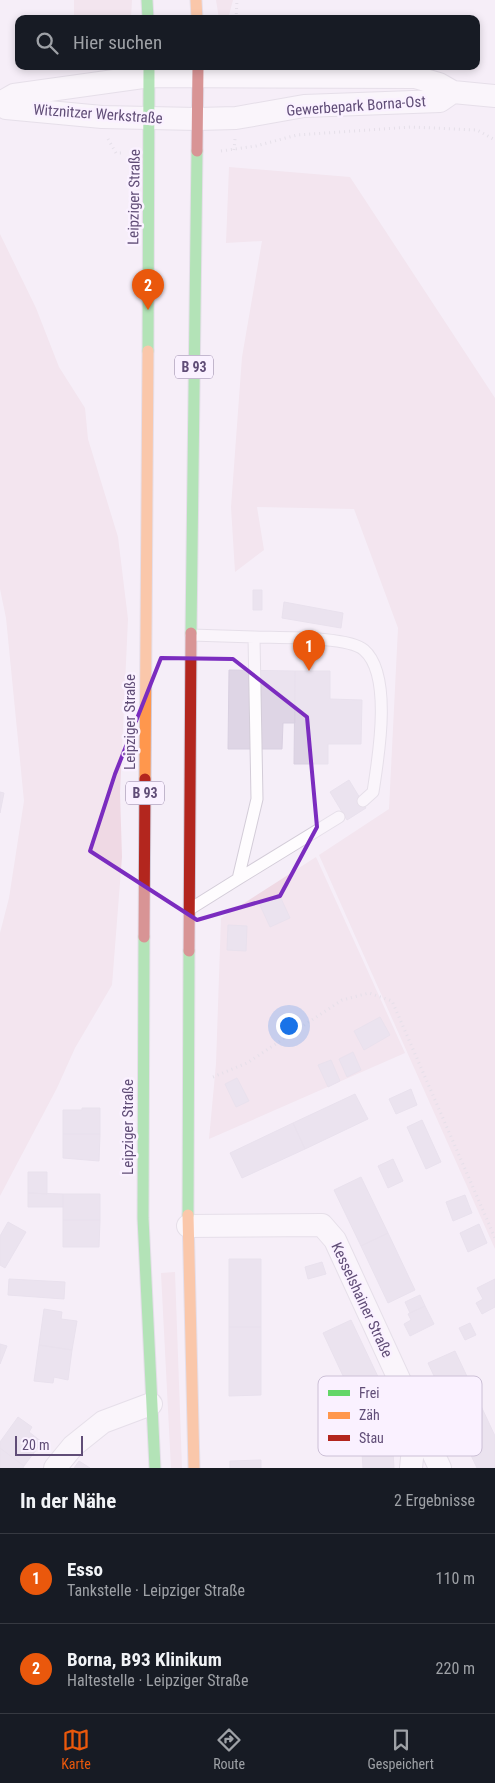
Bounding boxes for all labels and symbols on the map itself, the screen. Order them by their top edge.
street label: Gewerbepark Borna-Ost [286,92,426,120]
street label: Witznitzer Werkstraße [33,100,163,128]
street label: Leipziger Straße [124,149,144,245]
pin: 2 [132,269,164,310]
road number: B 93 [175,356,213,378]
pin: 1 [293,630,325,671]
street label: Leipziger Straße [121,674,139,770]
road number: B 93 [126,781,164,804]
your location [276,1013,302,1039]
street label: Leipziger Straße [119,1079,137,1175]
street label: Kesselshainer Straße [327,1240,397,1360]
legend [318,1376,482,1456]
text: Frei [359,1385,379,1401]
text: Zäh [359,1407,380,1423]
text: Stau [359,1430,384,1446]
scale bar [15,1433,82,1456]

